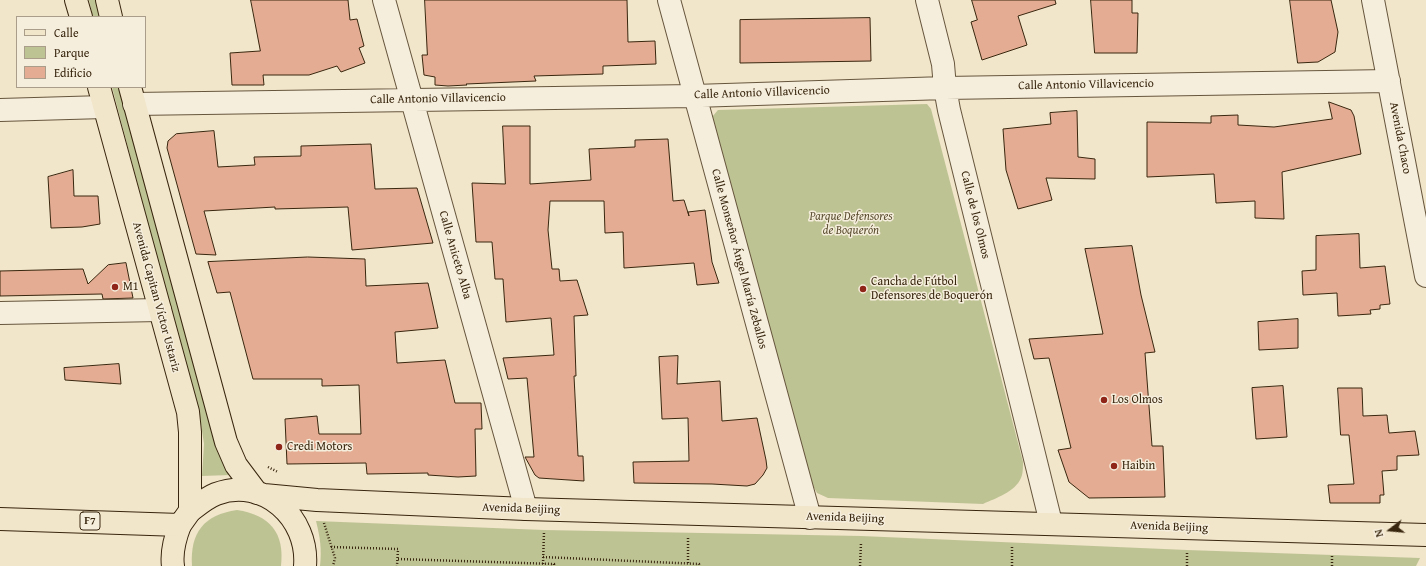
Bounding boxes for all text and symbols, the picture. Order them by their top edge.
legend [16,16,146,88]
text: Calle [54,24,79,41]
text: Parque [54,44,89,61]
text: Edificio [54,64,92,81]
street label: Calle Antonio Villavicencio [1018,77,1154,93]
street label: Calle Antonio Villavicencio [694,83,830,103]
street label: Calle Antonio Villavicencio [370,91,506,107]
street label: Avenida Chaco [1386,101,1414,175]
street label: Calle Monseñor Ángel María Zeballos [708,167,770,351]
street label: Calle de los Olmos [957,170,993,260]
street label: Calle Aniceto Alba [436,209,474,301]
park label: Parque Defensores de Boquerón [809,210,893,238]
street label: Avenida Capitan Víctor Ustariz [129,220,183,374]
place label: Cancha de Fútbol Defensores de Boquerón [871,275,993,303]
place label: M1 [123,280,139,294]
marker: M1 [110,282,120,292]
marker: Cancha de Fútbol Defensores de Boquerón [858,284,868,294]
place label: Los Olmos [1112,393,1163,407]
marker: Los Olmos [1099,395,1109,405]
place label: Credi Motors [287,440,352,454]
marker: Credi Motors [274,442,284,452]
place label: Haibin [1122,459,1155,473]
marker: Haibin [1109,461,1119,471]
street label: Avenida Beijing [482,500,560,518]
street label: Avenida Beijing [806,509,884,527]
north arrow [1370,510,1410,550]
road number: F7 [80,512,100,530]
street label: Avenida Beijing [1130,518,1208,536]
text: N [1370,528,1387,539]

